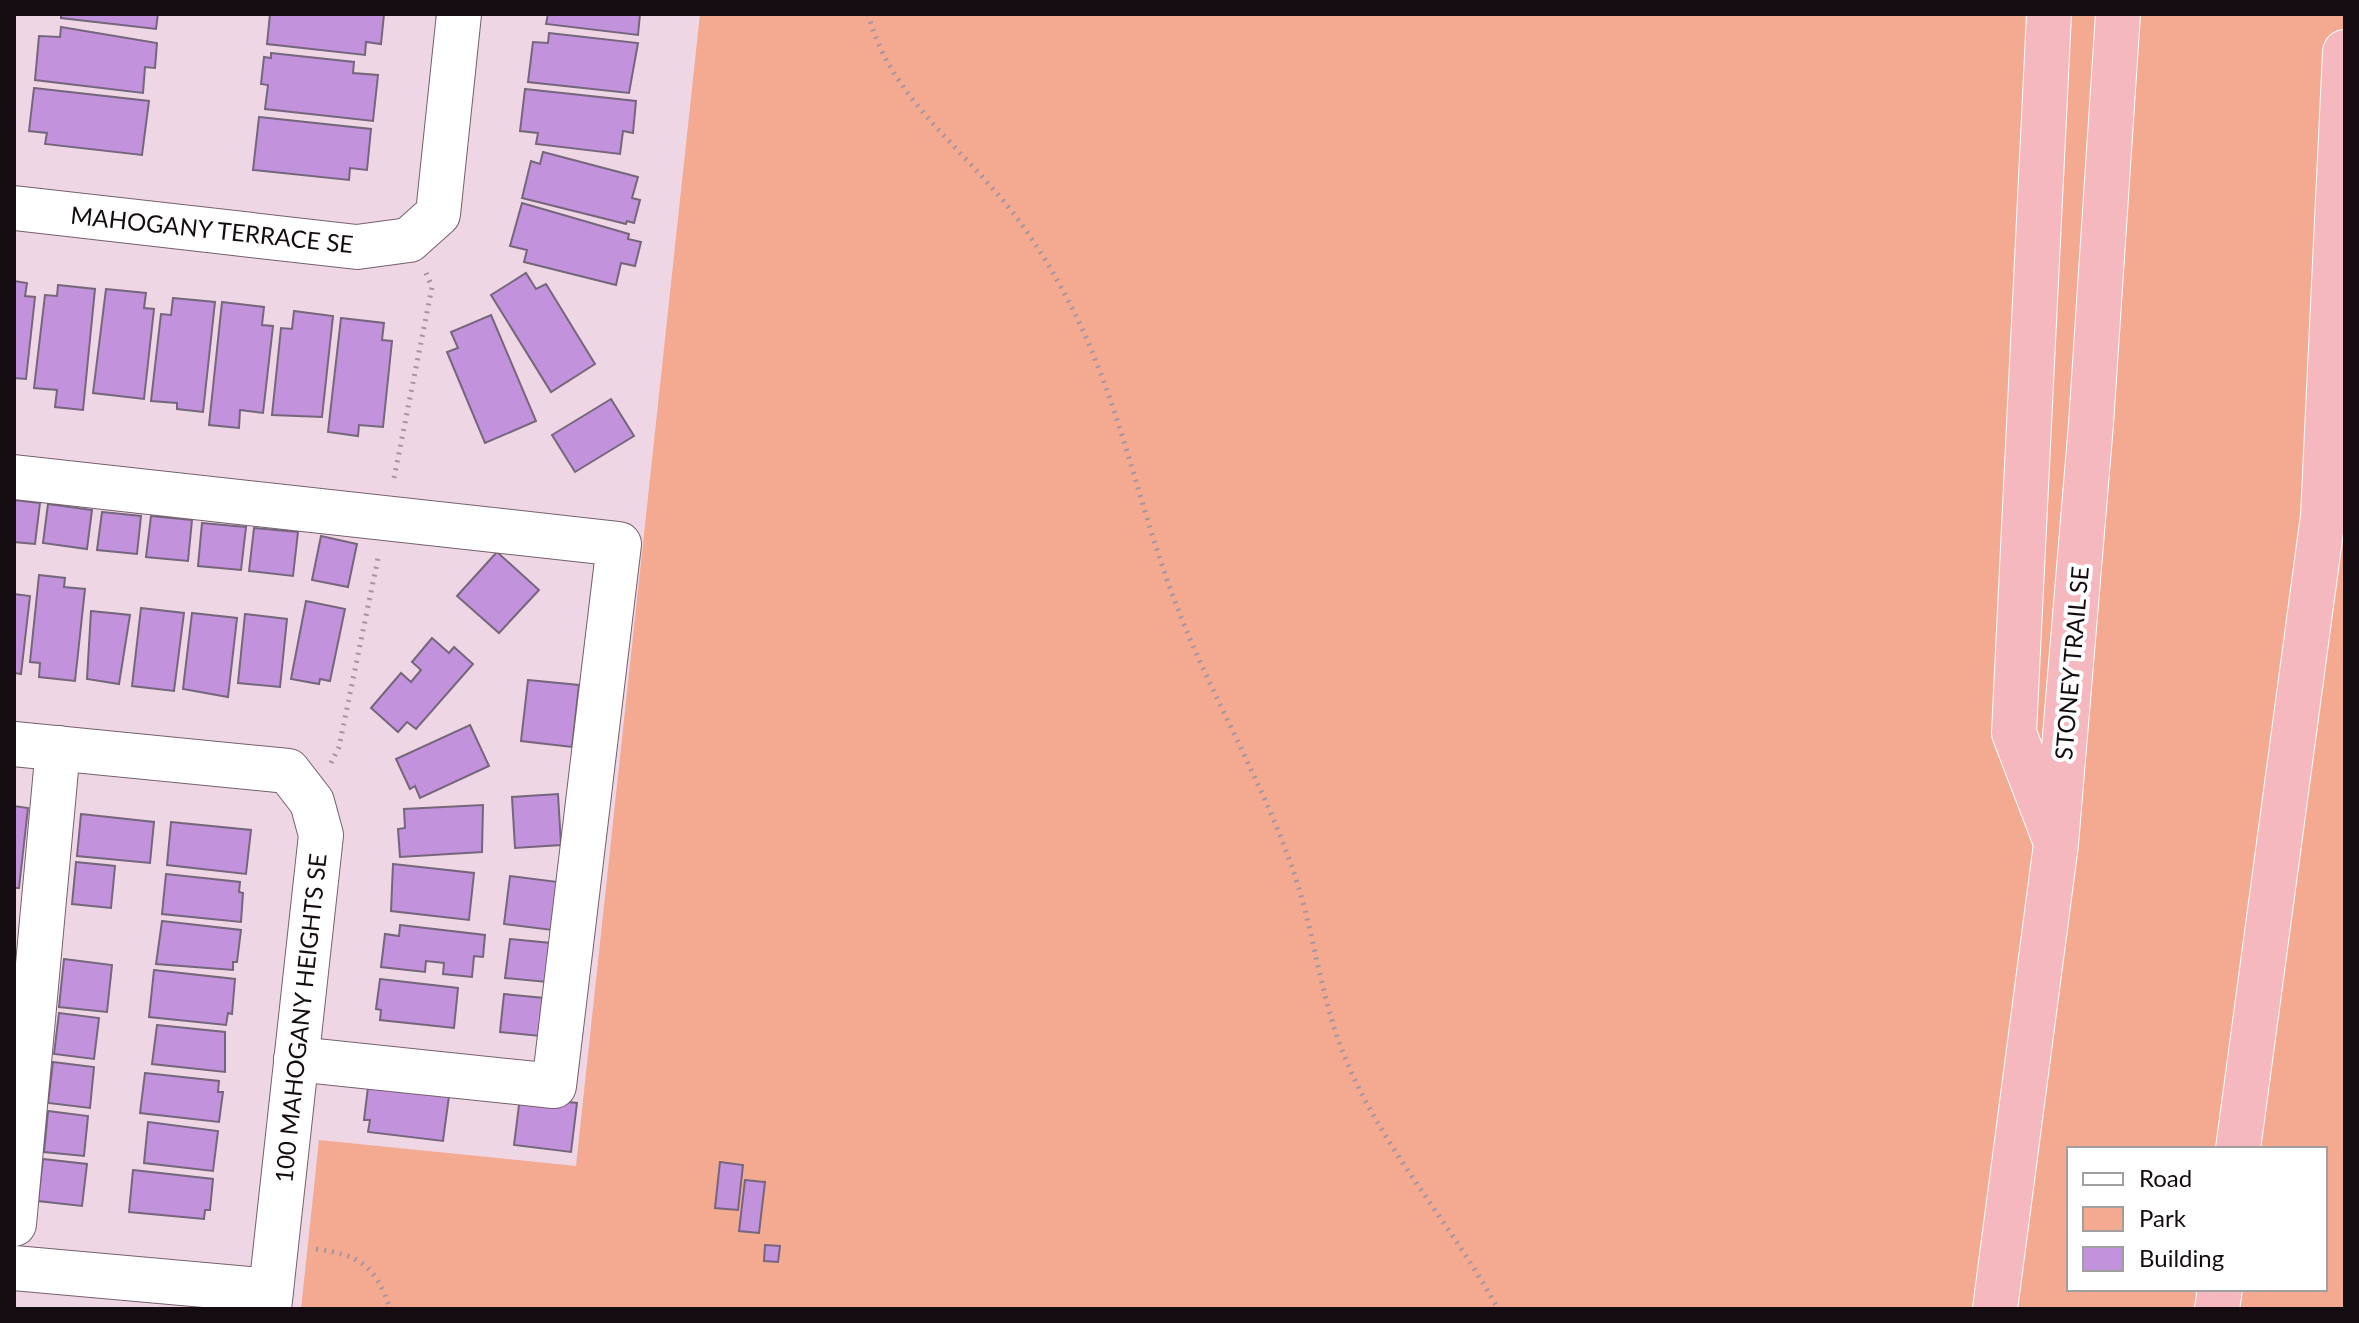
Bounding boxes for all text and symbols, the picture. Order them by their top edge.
street label: MAHOGANY TERRACE SE [69,200,355,258]
street label: STONEY TRAIL SE [2048,565,2094,761]
street label: 100 MAHOGANY HEIGHTS SE [268,852,332,1184]
legend [2067,1147,2327,1291]
text: Road [2139,1163,2192,1192]
text: Park [2139,1203,2187,1232]
text: Building [2139,1243,2224,1272]

